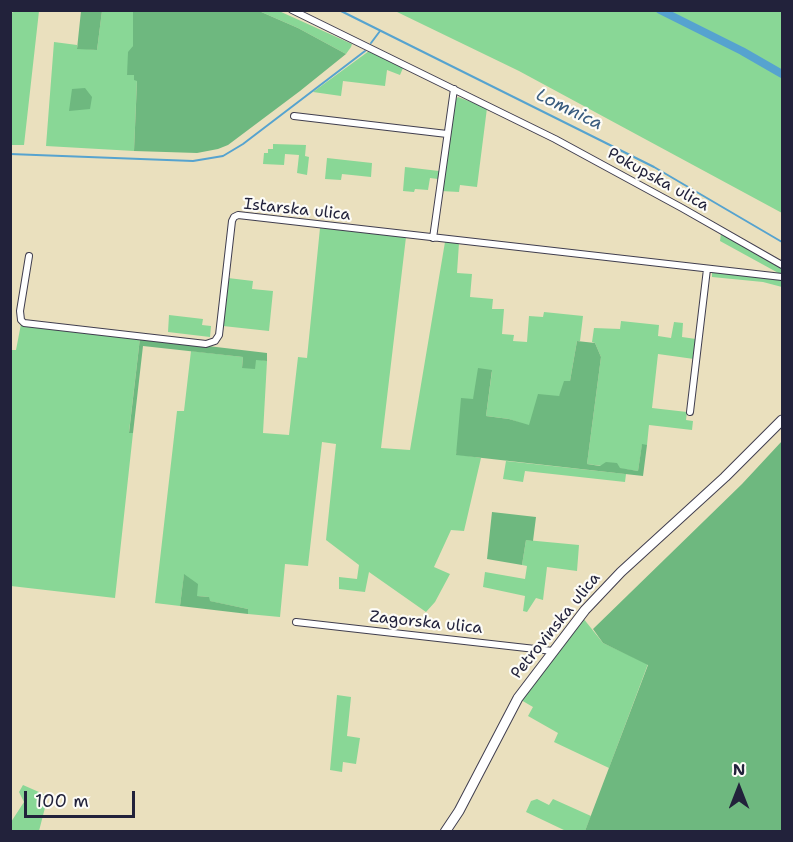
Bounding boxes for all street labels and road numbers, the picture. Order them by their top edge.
street label: Pokupska ulica [604,144,712,216]
street label: Istarska ulica [243,195,351,225]
street label: Petrovinska ulica [507,569,605,683]
street label: Zagorska ulica [369,608,483,638]

